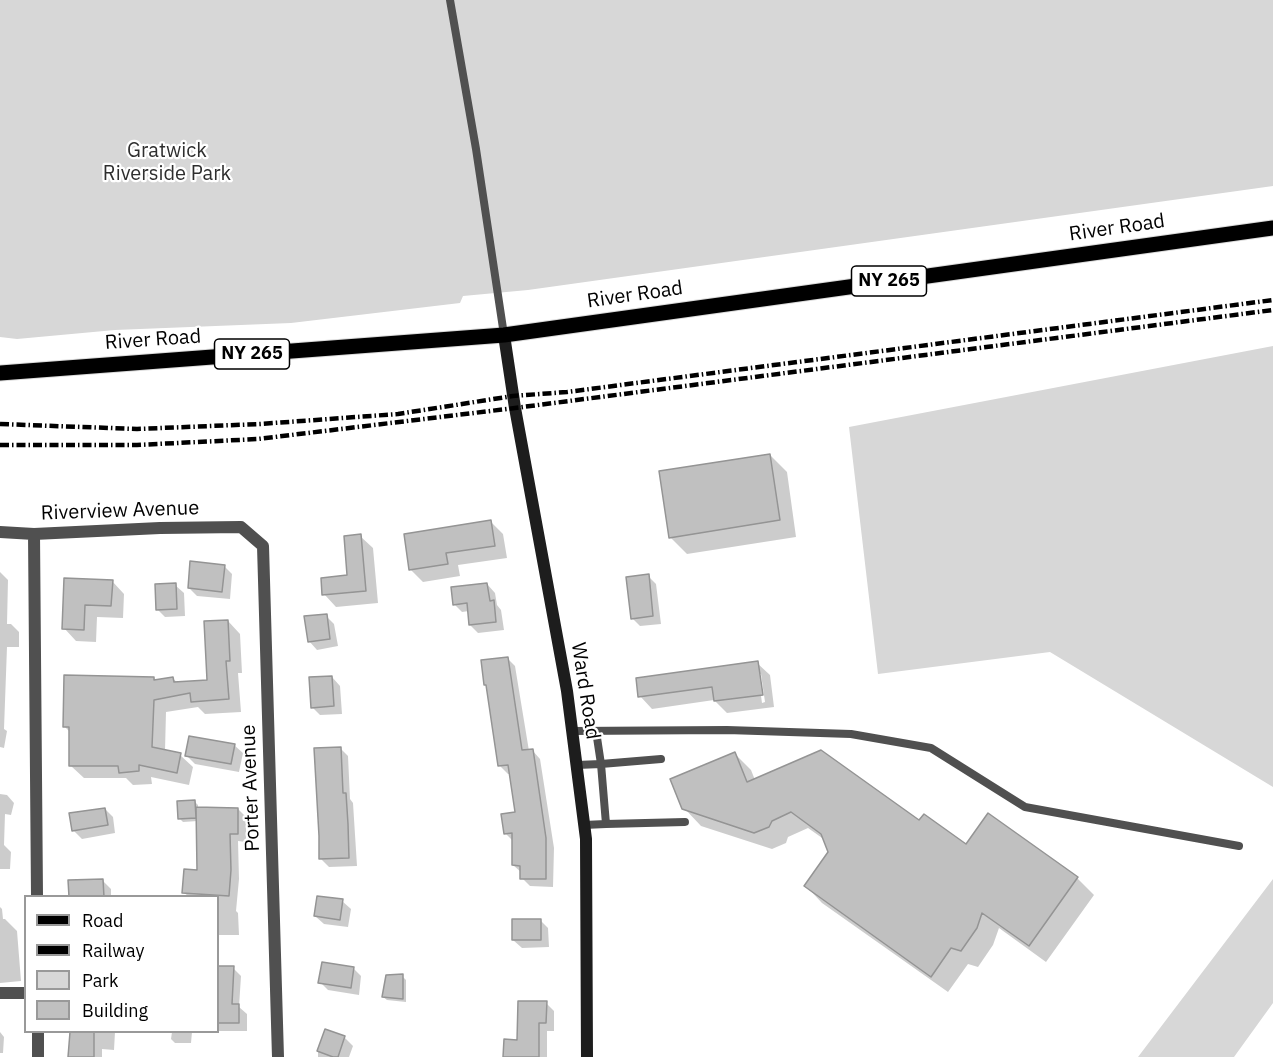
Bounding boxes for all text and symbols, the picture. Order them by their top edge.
park label: Gratwick Riverside Park [103,139,231,186]
street label: River Road [1068,209,1166,247]
road number: NY 265 [852,266,926,296]
street label: River Road [586,276,684,314]
street label: River Road [104,325,202,355]
road number: NY 265 [214,339,290,369]
street label: Riverview Avenue [40,496,200,526]
street label: Ward Road [565,641,605,741]
street label: Porter Avenue [237,724,265,852]
legend [24,895,219,1033]
text: Road [82,909,123,932]
text: Railway [82,939,144,962]
text: Park [82,969,118,992]
text: Building [82,999,148,1022]

